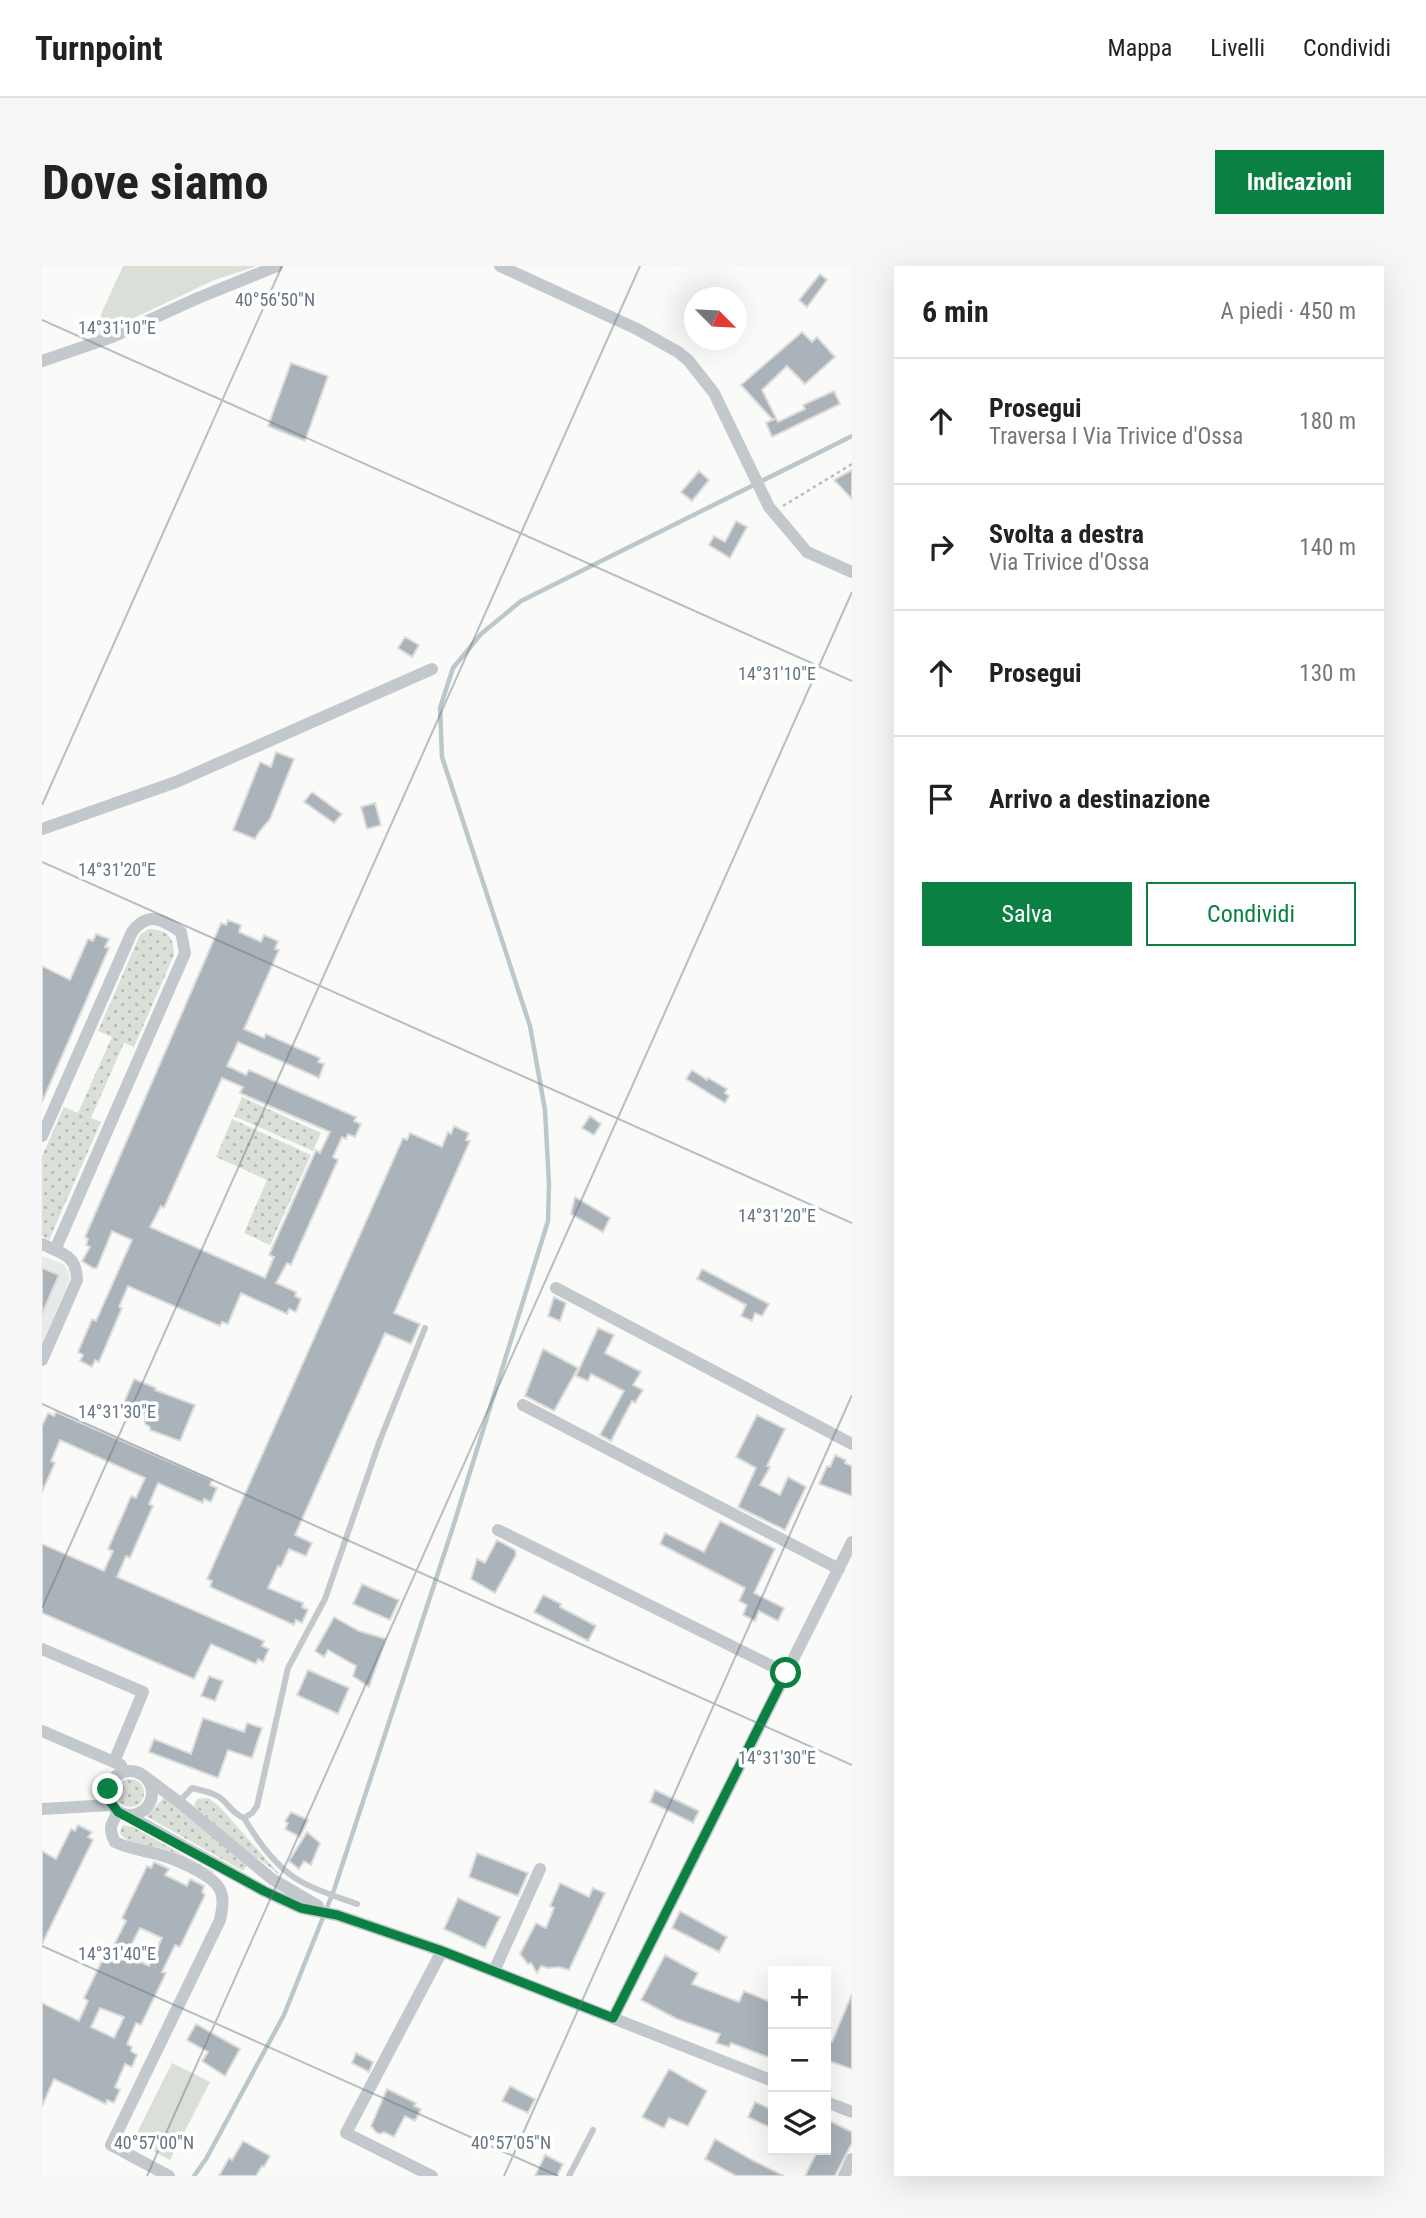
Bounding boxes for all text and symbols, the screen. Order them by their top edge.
text: Turnpoint [35,29,163,68]
text: Mappa [1108,34,1172,62]
text: Livelli [1210,34,1265,62]
text: Condividi [1303,34,1391,62]
button: Indicazioni [1215,150,1384,214]
text: Dove siamo [42,154,269,211]
north arrow [684,287,747,350]
text: 40°56'50"N [235,289,315,310]
text: 6 min [922,294,989,329]
text: A piedi · 450 m [1221,298,1356,325]
text: 14°31'10"E [78,317,156,338]
text: Prosegui [989,393,1082,423]
icon: ahead [922,402,960,440]
text: 180 m [1299,408,1356,435]
text: Traversa I Via Trivice d'Ossa [989,423,1243,450]
text: Svolta a destra [989,519,1144,549]
icon: right [922,528,960,566]
text: 140 m [1299,534,1356,561]
text: Via Trivice d'Ossa [989,549,1149,576]
icon: ahead [922,654,960,692]
text: Prosegui [989,658,1082,688]
text: 130 m [1299,660,1356,687]
text: 14°31'10"E [738,663,816,684]
icon: arrive [922,780,960,818]
text: Arrivo a destinazione [989,784,1210,814]
text: 14°31'20"E [78,859,156,880]
button: Salva [922,882,1132,946]
button: Condividi [1146,882,1356,946]
text: 14°31'20"E [738,1205,816,1226]
text: 14°31'30"E [78,1401,156,1422]
route start [770,1657,801,1688]
text: 14°31'30"E [738,1747,816,1768]
route end [92,1773,123,1804]
text: 14°31'40"E [78,1943,156,1964]
map controls [768,1966,831,2155]
button: + [768,1966,831,2029]
button: − [768,2029,831,2092]
button: layers [768,2092,831,2155]
text: 40°57'00"N [114,2132,194,2153]
text: 40°57'05"N [471,2132,551,2153]

